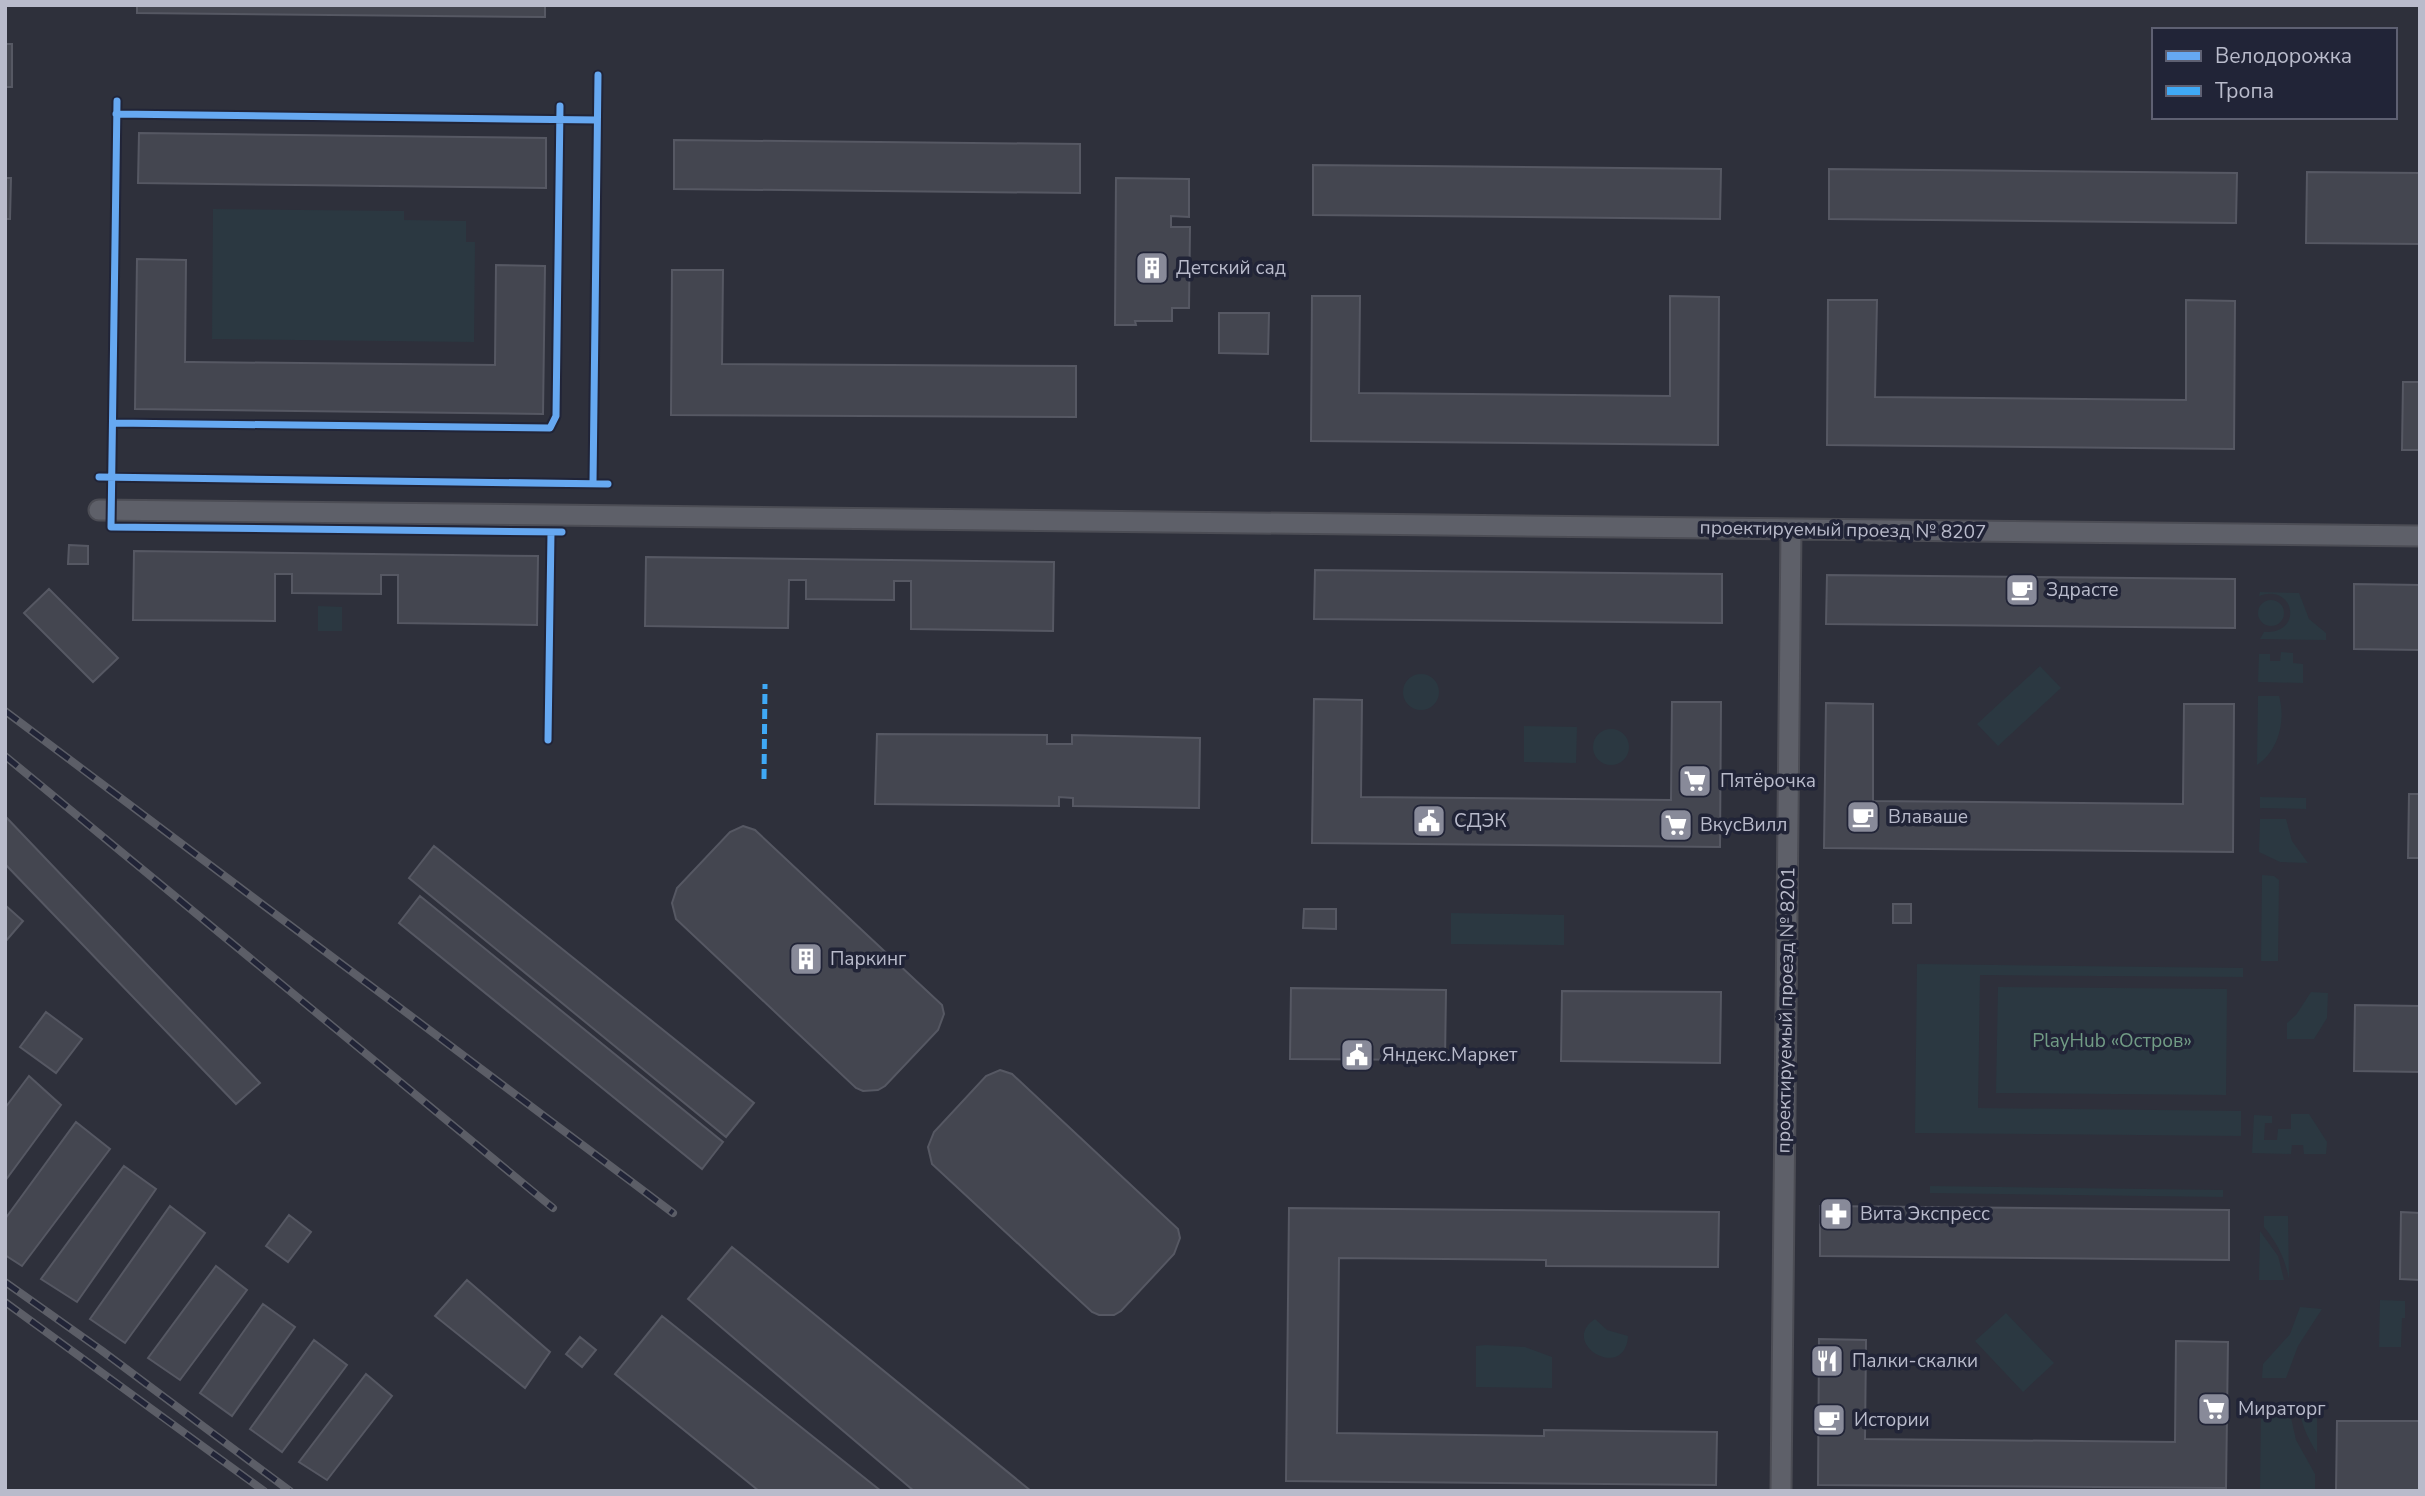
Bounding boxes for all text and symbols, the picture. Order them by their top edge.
legend [2152,28,2397,119]
text: Велодорожка [2215,42,2352,70]
text: Тропа [2215,77,2274,105]
building icon: Детский сад [1133,249,1171,287]
place label: Детский сад [1176,255,1286,281]
street label: проектируемый проезд № 8207 [1699,514,1987,546]
cafe icon: Здрасте [2003,571,2041,609]
place label: Здрасте [2046,577,2119,603]
supermarket icon: Пятёрочка [1676,762,1714,800]
place label: Пятёрочка [1720,768,1816,794]
cafe icon: Влаваше [1844,798,1882,836]
public building icon: СДЭК [1410,802,1448,840]
place label: Влаваше [1888,804,1968,830]
supermarket icon: ВкусВилл [1657,806,1695,844]
place label: СДЭК [1454,808,1507,834]
place label: ВкусВилл [1700,812,1787,838]
street label: проектируемый проезд № 8201 [1770,866,1802,1154]
building icon: Паркинг [787,940,825,978]
place label: Паркинг [830,946,906,972]
park label: PlayHub «Остров» [2032,1028,2192,1054]
public building icon: Яндекс.Маркет [1338,1036,1376,1074]
place label: Яндекс.Маркет [1382,1042,1518,1068]
pharmacy icon: Вита Экспресс [1817,1195,1855,1233]
place label: Вита Экспресс [1860,1201,1990,1227]
restaurant icon: Палки-скалки [1808,1342,1846,1380]
place label: Палки-скалки [1852,1348,1978,1374]
supermarket icon: Мираторг [2195,1390,2233,1428]
place label: Мираторг [2238,1396,2326,1422]
cafe icon: Истории [1810,1401,1848,1439]
place label: Истории [1854,1407,1930,1433]

